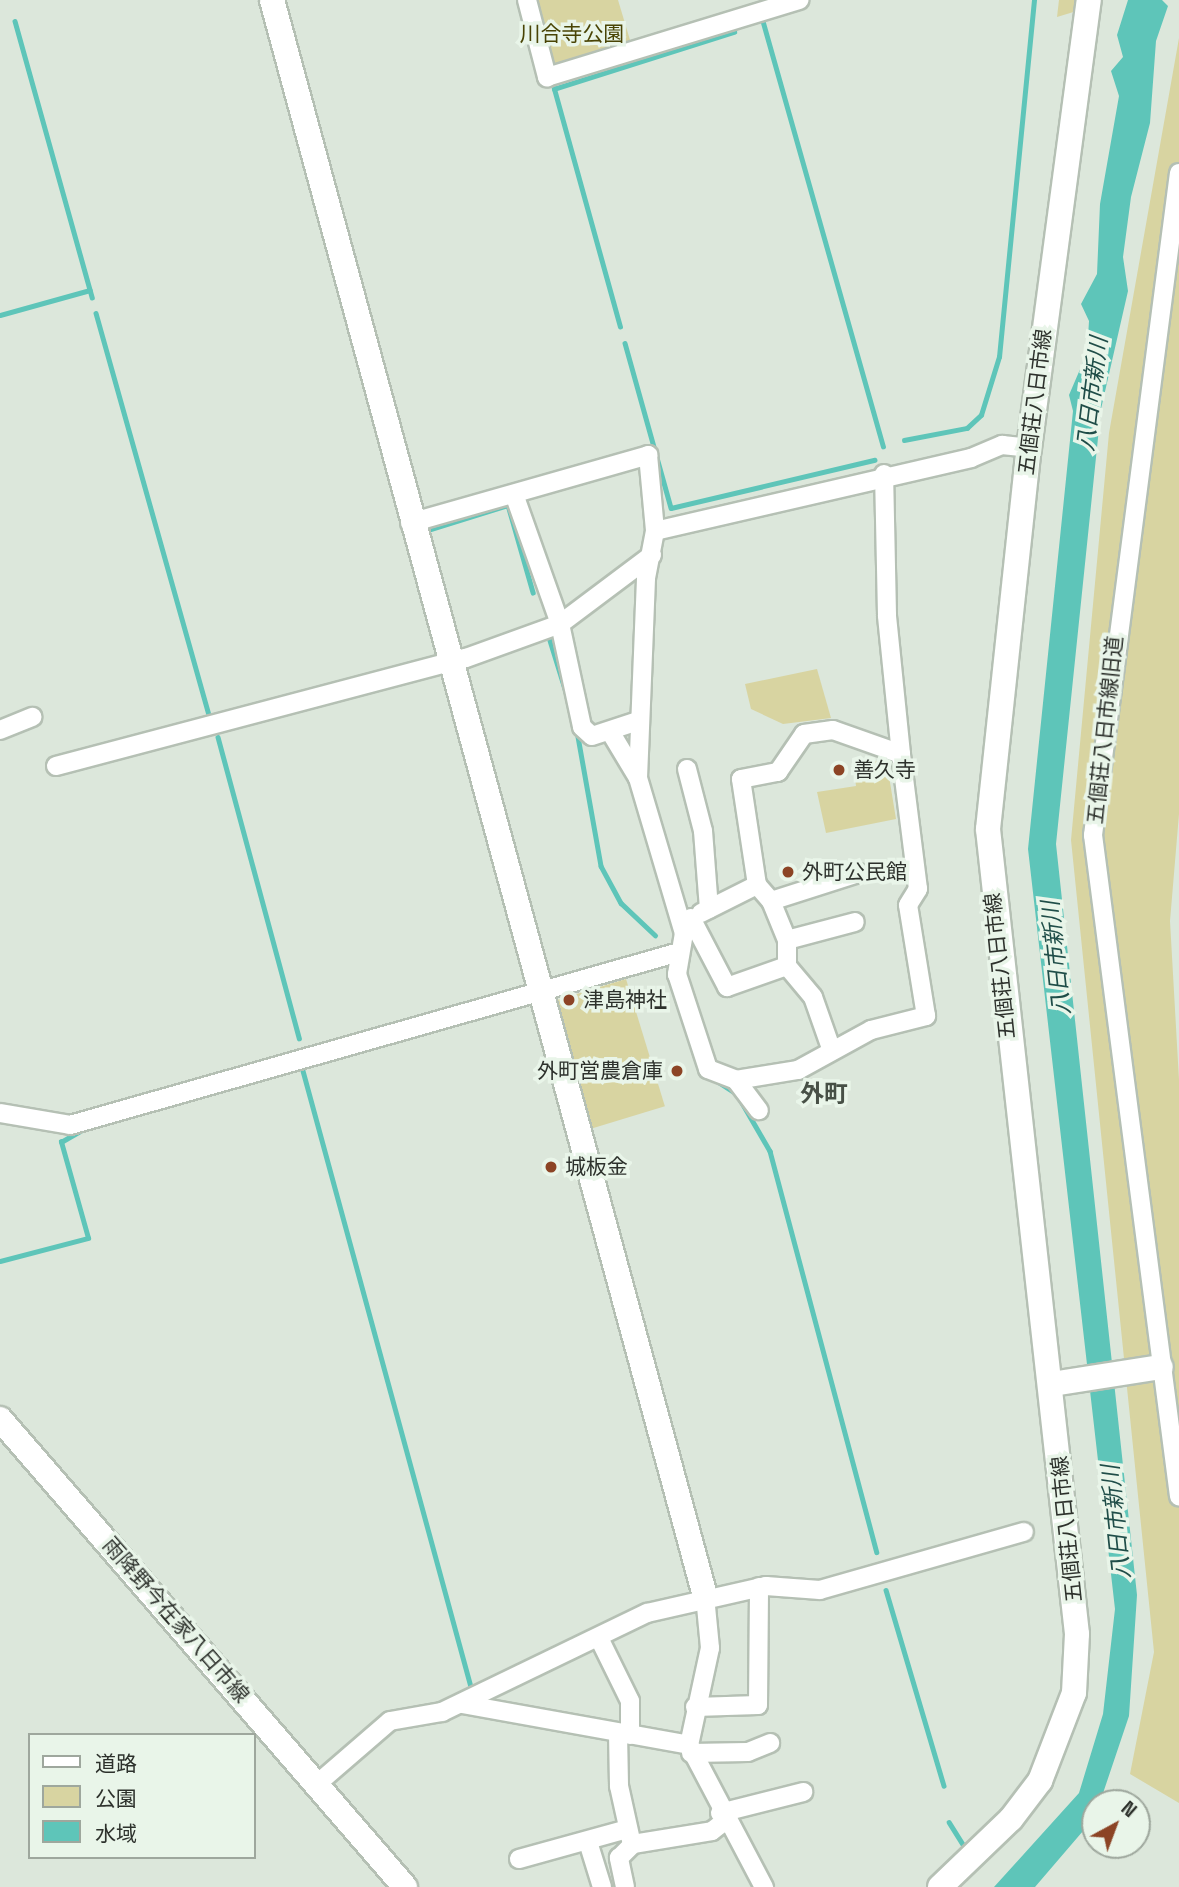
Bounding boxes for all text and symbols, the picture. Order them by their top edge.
park label: 川合寺公園 [520,21,624,47]
street label: 五個荘八日市線 [1014,328,1056,476]
water label: 八日市新川 [1071,335,1113,453]
street label: 五個荘八日市線旧道 [1083,635,1127,825]
place label: 善久寺 [853,757,916,783]
marker: 善久寺 [831,762,847,778]
place label: 外町公民館 [802,859,907,885]
marker: 外町公民館 [780,864,796,880]
street label: 五個荘八日市線 [980,892,1020,1040]
water label: 八日市新川 [1036,899,1076,1017]
place label: 津島神社 [583,987,667,1013]
marker: 津島神社 [561,992,577,1008]
place label: 外町営農倉庫 [537,1058,663,1084]
marker: 外町営農倉庫 [669,1063,685,1079]
district label: 外町 [800,1080,848,1108]
place label: 城板金 [565,1154,628,1180]
marker: 城板金 [543,1159,559,1175]
street label: 五個荘八日市線 [1047,1455,1087,1603]
water label: 八日市新川 [1096,1463,1136,1581]
street label: 雨降野今在家八日市線 [98,1532,254,1708]
legend [28,1733,256,1859]
text: 道路 [95,1750,137,1777]
text: 公園 [95,1785,137,1812]
north arrow [1081,1789,1151,1859]
text: N [1116,1796,1142,1823]
text: 水域 [95,1820,137,1847]

